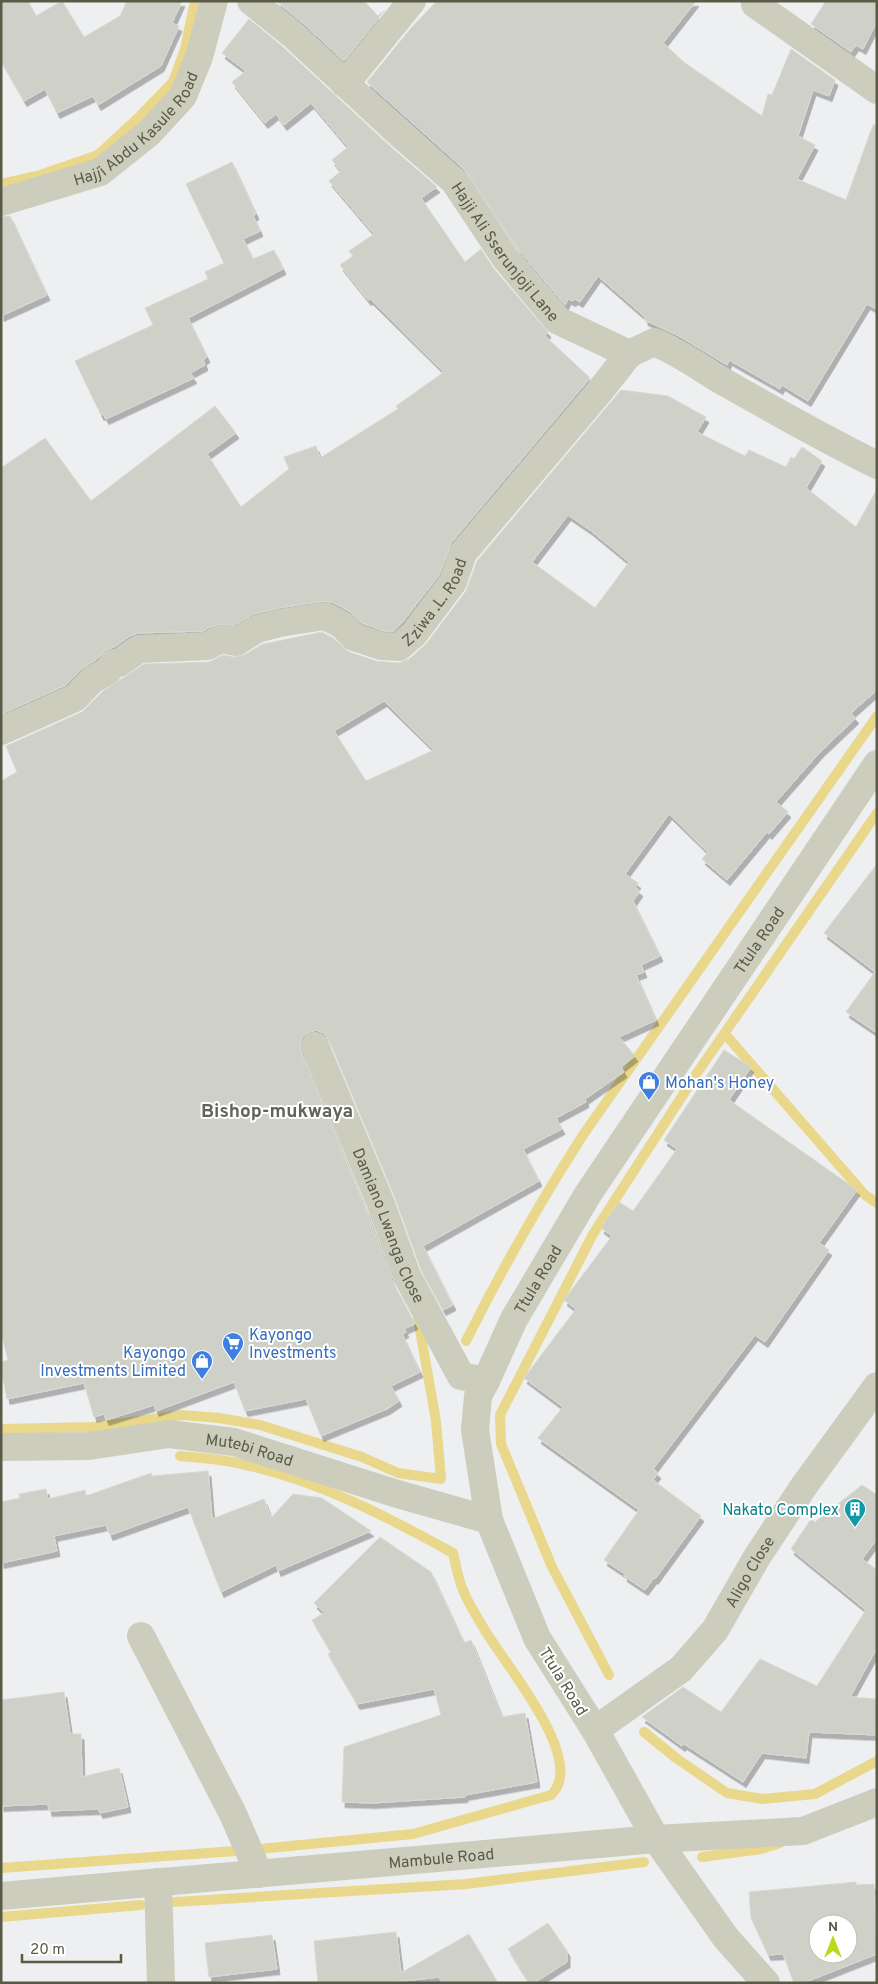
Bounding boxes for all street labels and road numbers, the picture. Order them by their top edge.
street label: Hajji Abdu Kasule Road [71,69,204,191]
street label: Hajji Ali Sserunjoji Lane [446,179,562,327]
street label: Zziwa .L. Road [399,556,472,652]
street label: Ttula Road [731,904,790,979]
street label: Damiano Lwanga Close [347,1145,428,1307]
street label: Ttula Road [511,1242,567,1318]
street label: Mutebi Road [204,1431,295,1472]
street label: Aligo Close [722,1533,780,1612]
street label: Ttula Road [533,1644,591,1720]
street label: Mambule Road [388,1845,495,1874]

